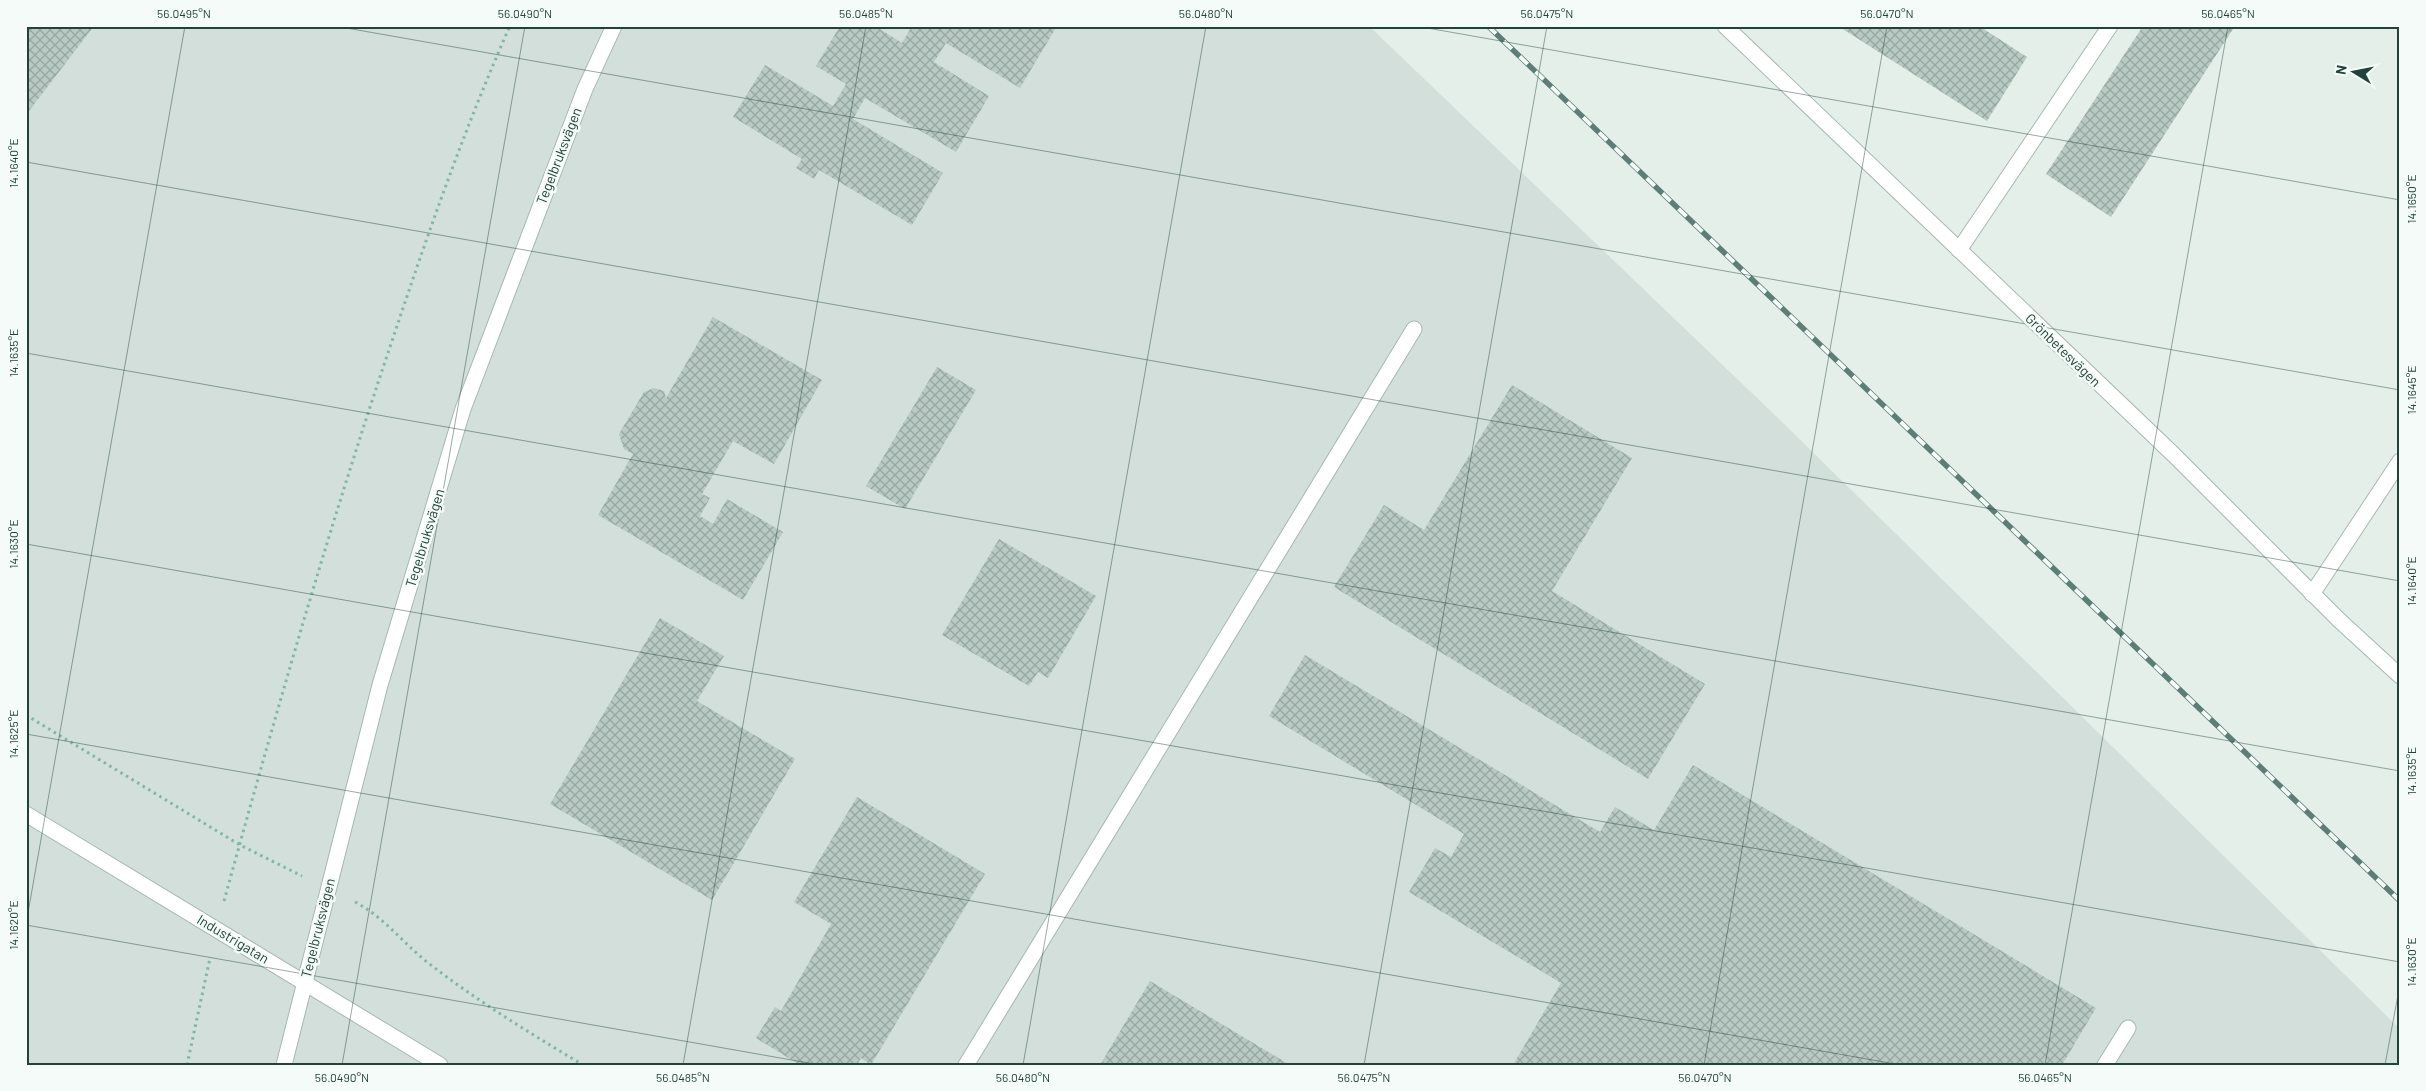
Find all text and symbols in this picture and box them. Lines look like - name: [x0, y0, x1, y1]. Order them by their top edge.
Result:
- text: 56.0495°N: [157, 6, 211, 20]
- text: 56.0490°N: [498, 6, 552, 20]
- text: 56.0485°N: [839, 6, 893, 20]
- text: 56.0480°N: [1179, 6, 1233, 20]
- text: 56.0475°N: [1521, 6, 1573, 20]
- text: 56.0470°N: [1860, 6, 1914, 20]
- text: 56.0465°N: [2201, 6, 2255, 20]
- north arrow: [2328, 48, 2378, 98]
- text: N: [2332, 64, 2350, 76]
- street label: Tegelbruksvägen: [532, 105, 585, 207]
- text: 14.1640°E: [6, 138, 20, 188]
- text: 14.1650°E: [2404, 174, 2418, 224]
- street label: Grönbetesvägen: [2022, 309, 2105, 390]
- text: 14.1635°E: [6, 329, 20, 377]
- text: 14.1645°E: [2404, 365, 2418, 415]
- street label: Tegelbruksvägen: [401, 486, 448, 589]
- text: 14.1630°E: [6, 519, 20, 569]
- text: 14.1640°E: [2404, 556, 2418, 606]
- text: 14.1625°E: [6, 710, 20, 758]
- text: 14.1635°E: [2404, 747, 2418, 795]
- street label: Tegelbruksvägen: [297, 876, 338, 980]
- text: 14.1620°E: [6, 900, 20, 950]
- street label: Industrigatan: [194, 910, 272, 967]
- text: 14.1630°E: [2404, 937, 2418, 987]
- text: 56.0490°N: [315, 1070, 369, 1084]
- text: 56.0485°N: [656, 1070, 710, 1084]
- text: 56.0480°N: [996, 1070, 1050, 1084]
- text: 56.0475°N: [1338, 1070, 1390, 1084]
- text: 56.0470°N: [1678, 1070, 1732, 1084]
- text: 56.0465°N: [2018, 1070, 2072, 1084]

